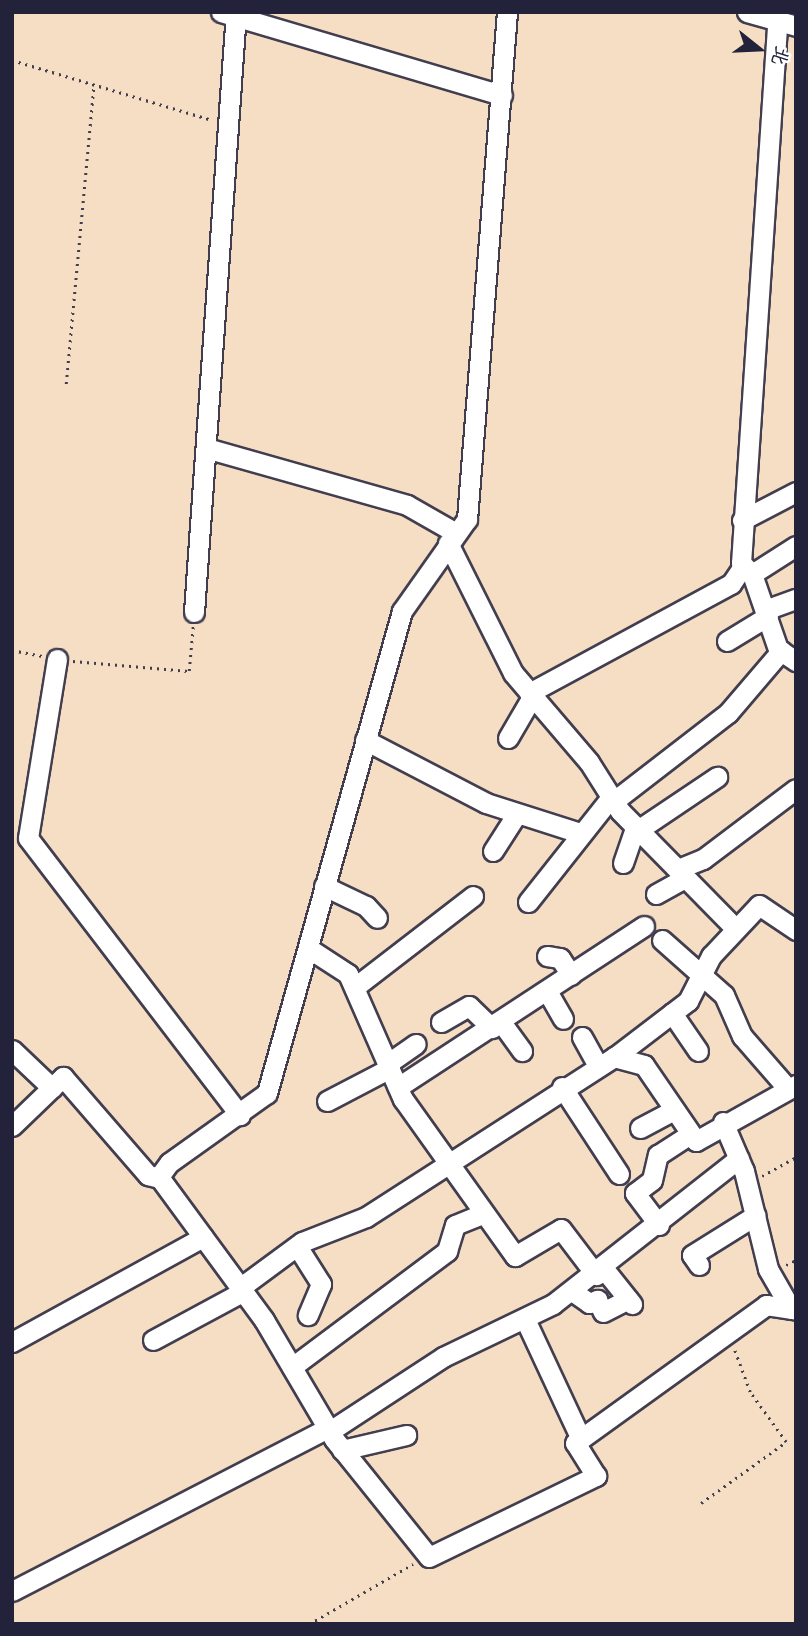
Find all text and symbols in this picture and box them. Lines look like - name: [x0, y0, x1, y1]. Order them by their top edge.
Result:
- north arrow: [724, 14, 794, 84]
- text: 北: [764, 42, 795, 69]

